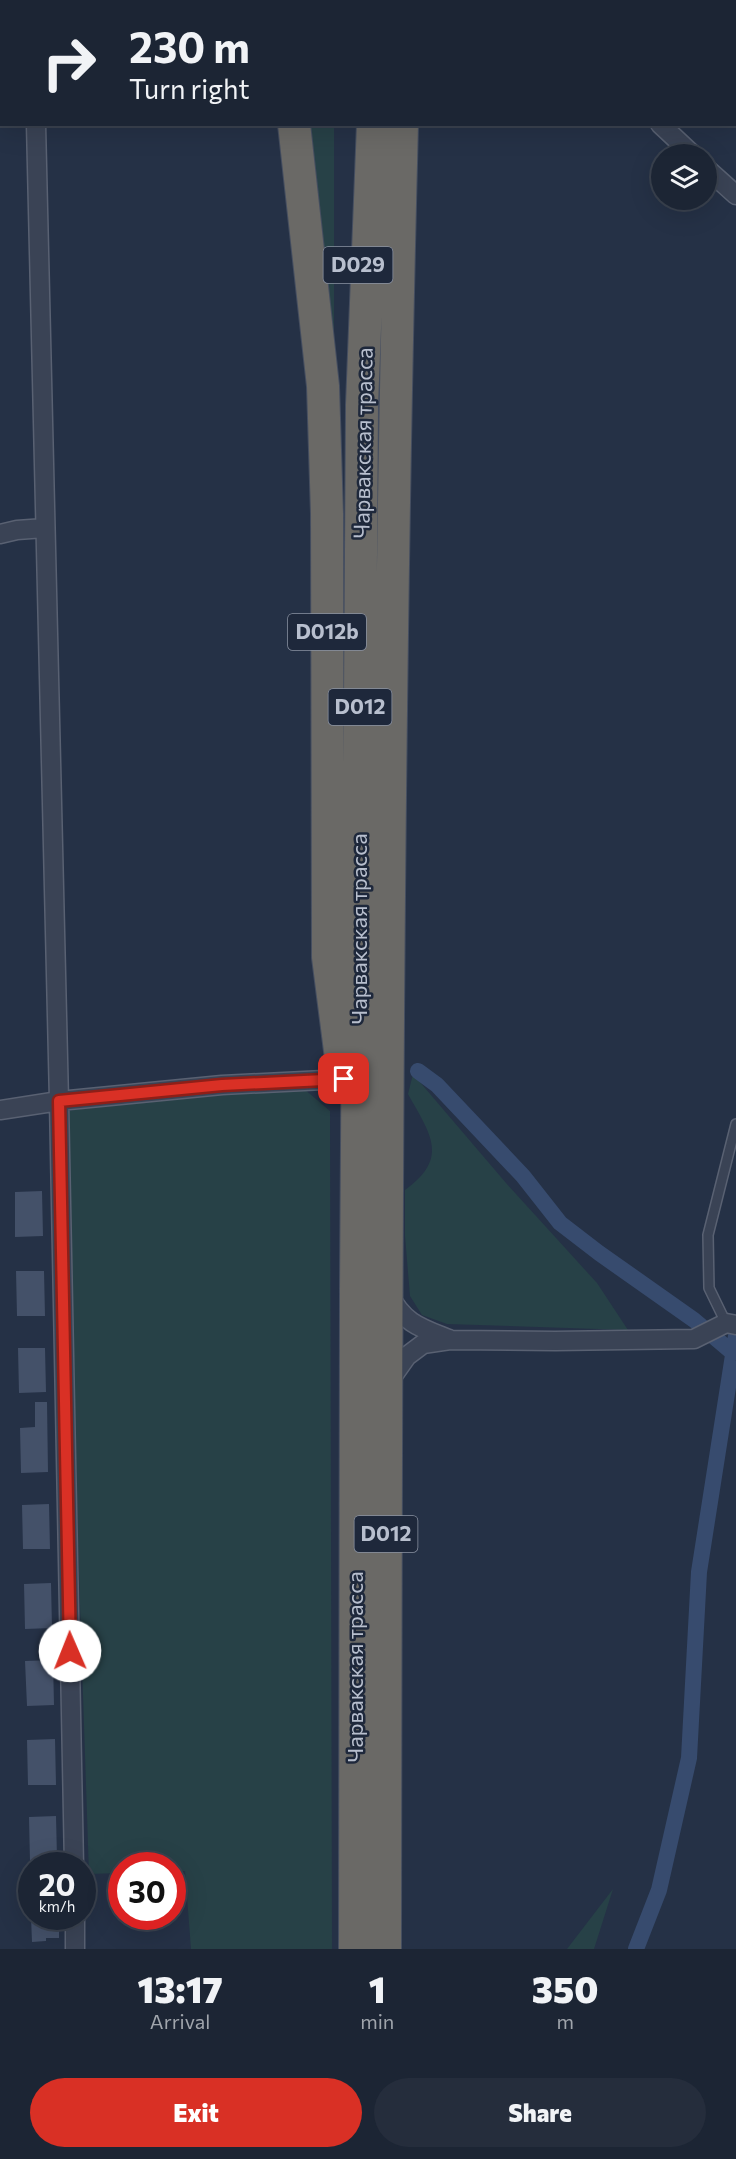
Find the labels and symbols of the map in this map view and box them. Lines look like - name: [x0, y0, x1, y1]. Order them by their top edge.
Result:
- road number: D029: [324, 247, 392, 283]
- street label: Чарвакская трасса: [347, 347, 378, 539]
- road number: D012b: [288, 614, 366, 650]
- road number: D012: [328, 689, 392, 725]
- street label: Чарвакская трасса: [345, 833, 372, 1025]
- pin: [318, 1053, 369, 1104]
- road number: D012: [354, 1516, 418, 1552]
- street label: Чарвакская трасса: [341, 1571, 368, 1763]
- position arrow: [38, 1619, 102, 1683]
- speed limit sign: 30: [108, 1852, 186, 1930]

